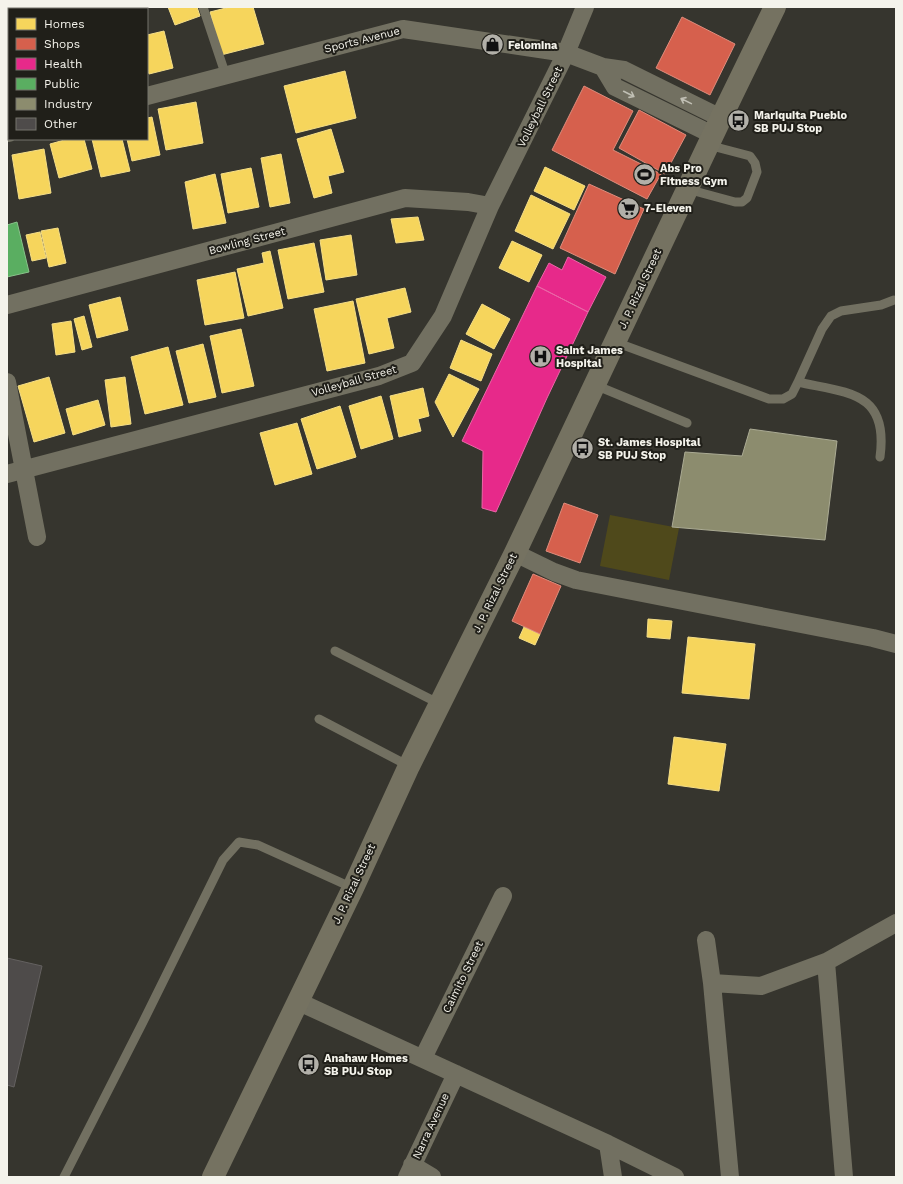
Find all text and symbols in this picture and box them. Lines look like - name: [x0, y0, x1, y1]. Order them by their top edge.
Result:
- legend: [8, 8, 148, 140]
- text: Homes: [44, 17, 85, 31]
- street label: Sports Avenue: [323, 24, 401, 56]
- shop icon: Felomina: [479, 32, 505, 58]
- text: Shops: [44, 37, 80, 51]
- place label: Felomina: [508, 39, 558, 52]
- text: Health: [44, 57, 82, 71]
- street label: Volleyball Street: [515, 64, 565, 149]
- text: Public: [44, 77, 80, 91]
- one-way arrow: [623, 91, 635, 98]
- text: Industry: [44, 97, 93, 111]
- one-way arrow: [680, 97, 692, 104]
- bus stop icon: Mariquita Pueblo SB PUJ Stop: [726, 108, 752, 134]
- place label: Mariquita Pueblo SB PUJ Stop: [754, 109, 848, 135]
- text: Other: [44, 117, 77, 131]
- sports icon: Abs Pro Fitness Gym: [632, 161, 658, 187]
- place label: Abs Pro Fitness Gym: [660, 162, 727, 188]
- supermarket icon: 7-Eleven: [616, 195, 642, 221]
- place label: 7-Eleven: [644, 202, 692, 215]
- street label: Bowling Street: [207, 224, 287, 257]
- street label: J. P. Rizal Street: [616, 247, 664, 331]
- hospital icon: Saint James Hospital: [527, 343, 553, 369]
- place label: Saint James Hospital: [556, 344, 623, 370]
- street label: Volleyball Street: [310, 363, 398, 399]
- bus stop icon: St. James Hospital SB PUJ Stop: [570, 435, 596, 461]
- place label: St. James Hospital SB PUJ Stop: [598, 436, 701, 462]
- street label: J. P. Rizal Street: [470, 551, 520, 635]
- street label: J. P. Rizal Street: [330, 842, 378, 926]
- street label: Caimito Street: [440, 939, 486, 1015]
- bus stop icon: Anahaw Homes SB PUJ Stop: [296, 1051, 322, 1077]
- place label: Anahaw Homes SB PUJ Stop: [324, 1052, 408, 1078]
- street label: Narra Avenue: [410, 1091, 452, 1161]

